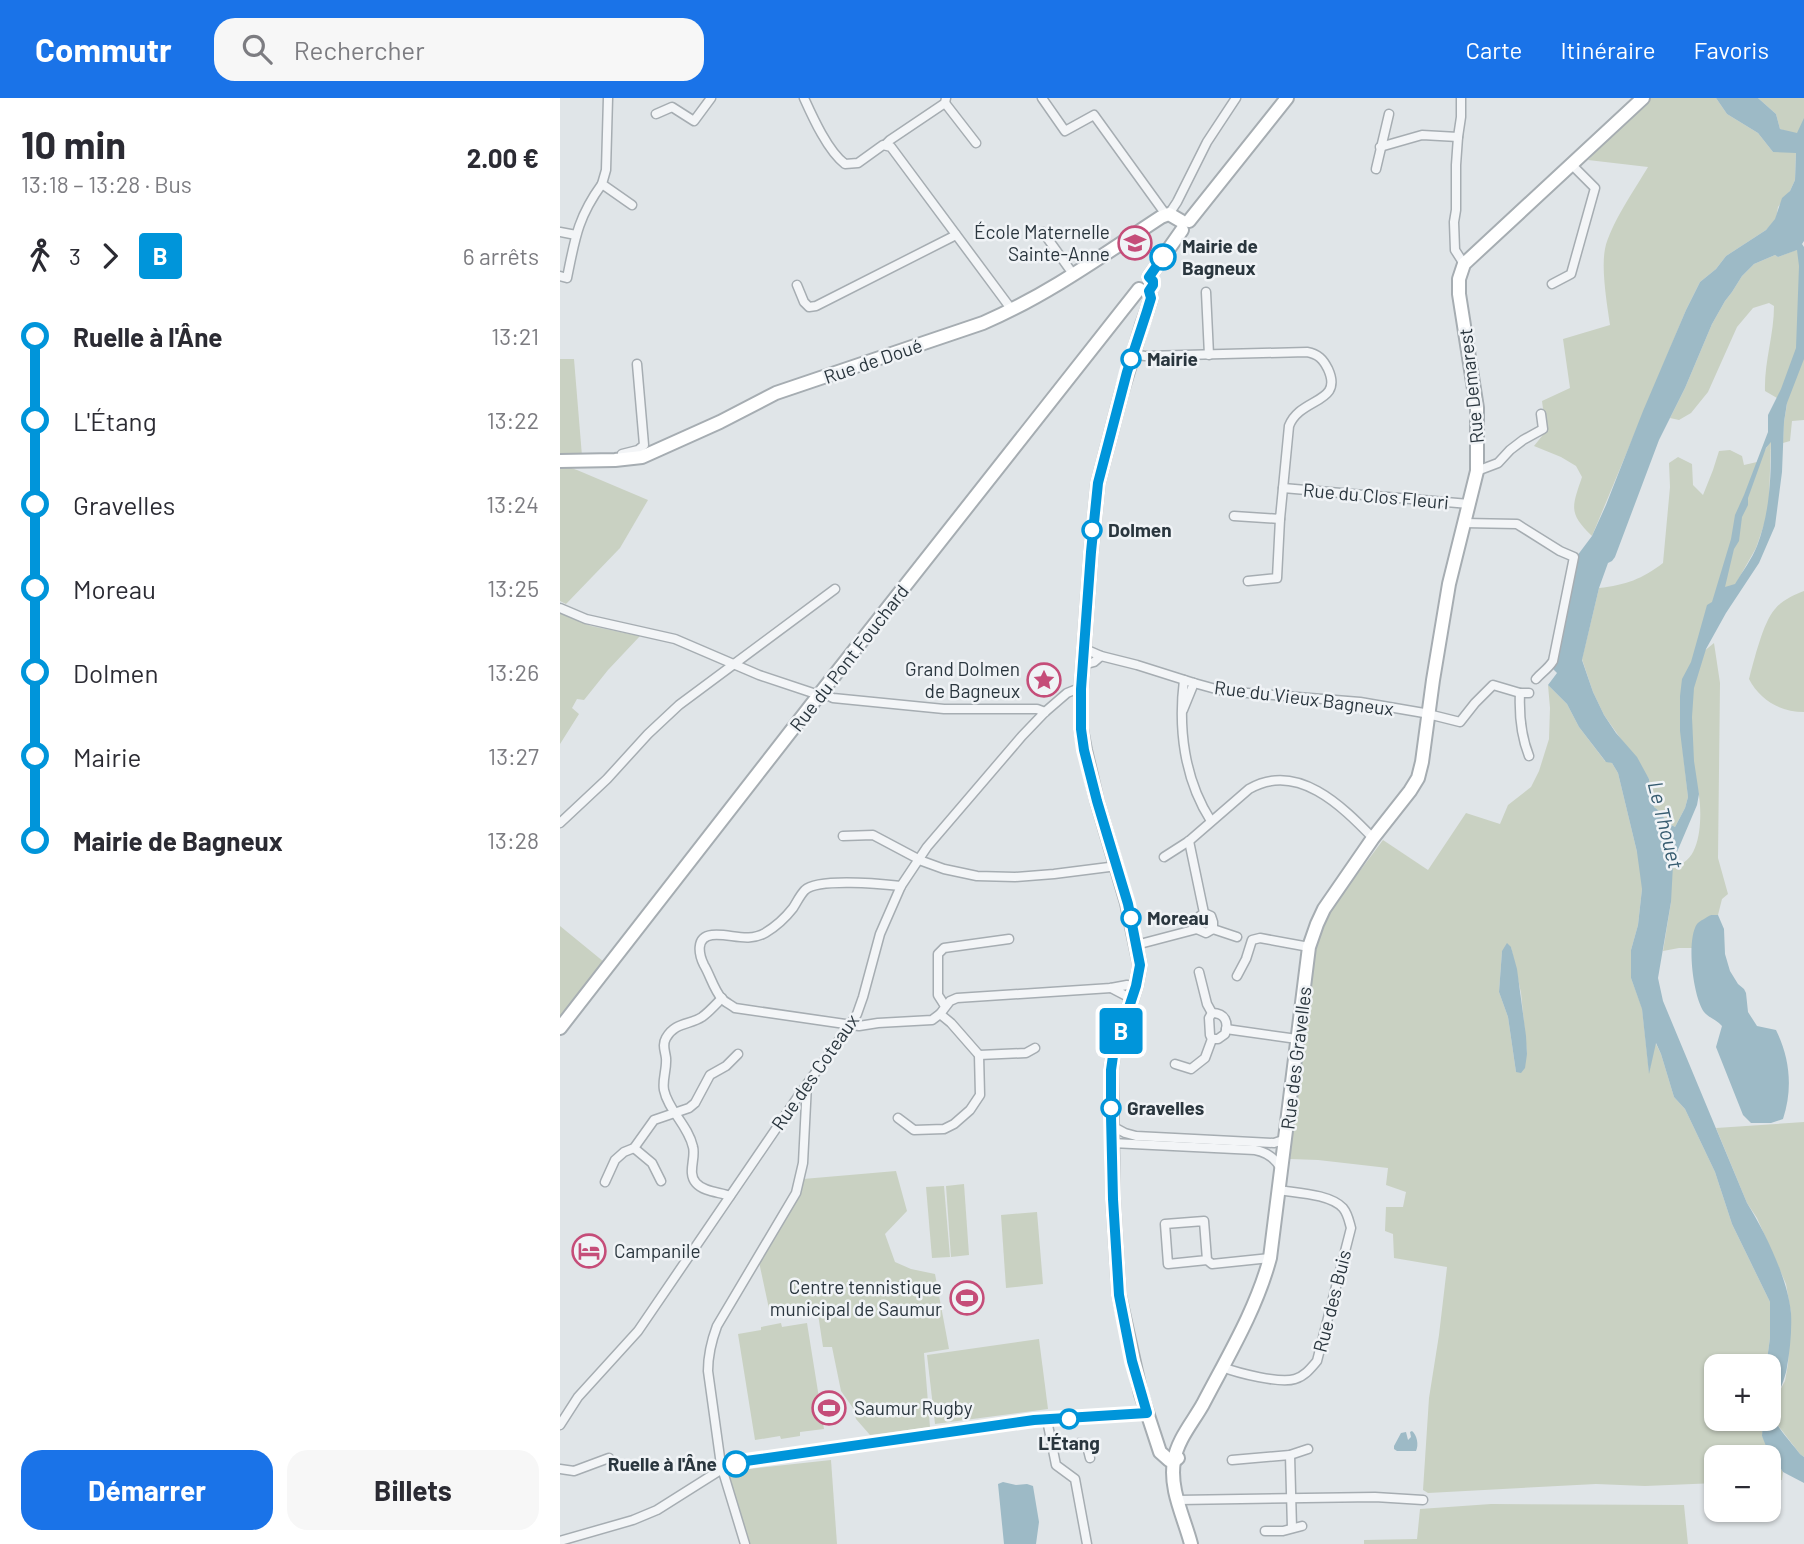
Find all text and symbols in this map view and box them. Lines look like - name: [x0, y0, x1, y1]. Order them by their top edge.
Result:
- search box: [214, 18, 704, 81]
- text: Commutr: [35, 29, 172, 69]
- icon: search: [238, 30, 276, 68]
- text: Rechercher: [294, 34, 425, 65]
- text: Carte: [1466, 35, 1522, 64]
- text: Itinéraire: [1560, 35, 1656, 64]
- text: Favoris: [1694, 35, 1769, 64]
- text: 10 min: [21, 121, 126, 167]
- text: 2.00 €: [467, 142, 539, 173]
- text: 13:18 – 13:28 · Bus: [21, 170, 192, 198]
- place label: École Maternelle Sainte-Anne: [974, 220, 1110, 265]
- school or university icon: École Maternelle Sainte-Anne: [1116, 224, 1154, 262]
- place label: Mairie de Bagneux: [1182, 234, 1258, 279]
- icon: walk: [21, 237, 59, 275]
- icon: forward: [91, 237, 129, 275]
- text: B: [153, 241, 168, 270]
- text: 3: [69, 242, 81, 270]
- text: 6 arrêts: [463, 242, 539, 270]
- marker: Mairie de Bagneux: [1150, 244, 1176, 270]
- text: Ruelle à l'Âne: [73, 321, 223, 352]
- text: 13:21: [491, 322, 539, 350]
- street label: Rue Demarest: [1453, 327, 1488, 445]
- street label: Rue de Doué: [821, 333, 925, 388]
- place label: Mairie: [1147, 347, 1198, 370]
- marker: Mairie: [1121, 349, 1141, 369]
- text: L'Étang: [73, 405, 157, 436]
- text: 13:22: [487, 406, 539, 434]
- street label: Rue du Clos Fleuri: [1302, 478, 1450, 513]
- text: Gravelles: [73, 489, 175, 520]
- text: 13:24: [486, 490, 539, 518]
- place label: Dolmen: [1108, 518, 1172, 541]
- marker: Dolmen: [1082, 520, 1102, 540]
- text: Moreau: [73, 573, 156, 604]
- text: 13:25: [487, 574, 539, 602]
- street label: Rue du Pont Fouchard: [784, 580, 913, 736]
- text: Dolmen: [73, 657, 158, 688]
- place label: Grand Dolmen de Bagneux: [905, 657, 1020, 702]
- text: 13:26: [487, 658, 539, 686]
- place icon: Grand Dolmen de Bagneux: [1025, 661, 1063, 699]
- street label: Rue du Vieux Bagneux: [1213, 675, 1395, 720]
- text: Mairie: [73, 741, 141, 772]
- text: 13:27: [488, 742, 539, 770]
- water label: Le Thouet: [1644, 778, 1690, 871]
- text: Mairie de Bagneux: [73, 825, 283, 856]
- text: 13:28: [487, 826, 539, 854]
- place label: Moreau: [1147, 906, 1209, 929]
- marker: Moreau: [1121, 908, 1141, 928]
- street label: Rue des Gravelles: [1275, 985, 1316, 1131]
- line badge: B: [1098, 1008, 1144, 1054]
- street label: Rue des Coteaux: [766, 1009, 863, 1134]
- text: B: [1114, 1016, 1128, 1045]
- place label: Gravelles: [1127, 1096, 1204, 1119]
- marker: Gravelles: [1101, 1098, 1121, 1118]
- hotel icon: Campanile: [570, 1232, 608, 1270]
- place label: Campanile: [614, 1239, 701, 1262]
- street label: Rue des Buis: [1308, 1247, 1355, 1355]
- place label: Centre tennistique municipal de Saumur: [770, 1275, 942, 1320]
- sports icon: Centre tennistique municipal de Saumur: [948, 1279, 986, 1317]
- map controls: [1704, 1354, 1781, 1522]
- button: +: [1704, 1354, 1781, 1431]
- sports icon: Saumur Rugby: [810, 1389, 848, 1427]
- place label: Saumur Rugby: [854, 1396, 973, 1419]
- marker: L'Étang: [1059, 1409, 1079, 1429]
- place label: L'Étang: [1038, 1431, 1100, 1454]
- button: −: [1704, 1445, 1781, 1522]
- button: Démarrer: [21, 1450, 273, 1530]
- button: Billets: [287, 1450, 539, 1530]
- marker: Ruelle à l'Âne: [723, 1451, 749, 1477]
- place label: Ruelle à l'Âne: [608, 1452, 717, 1475]

